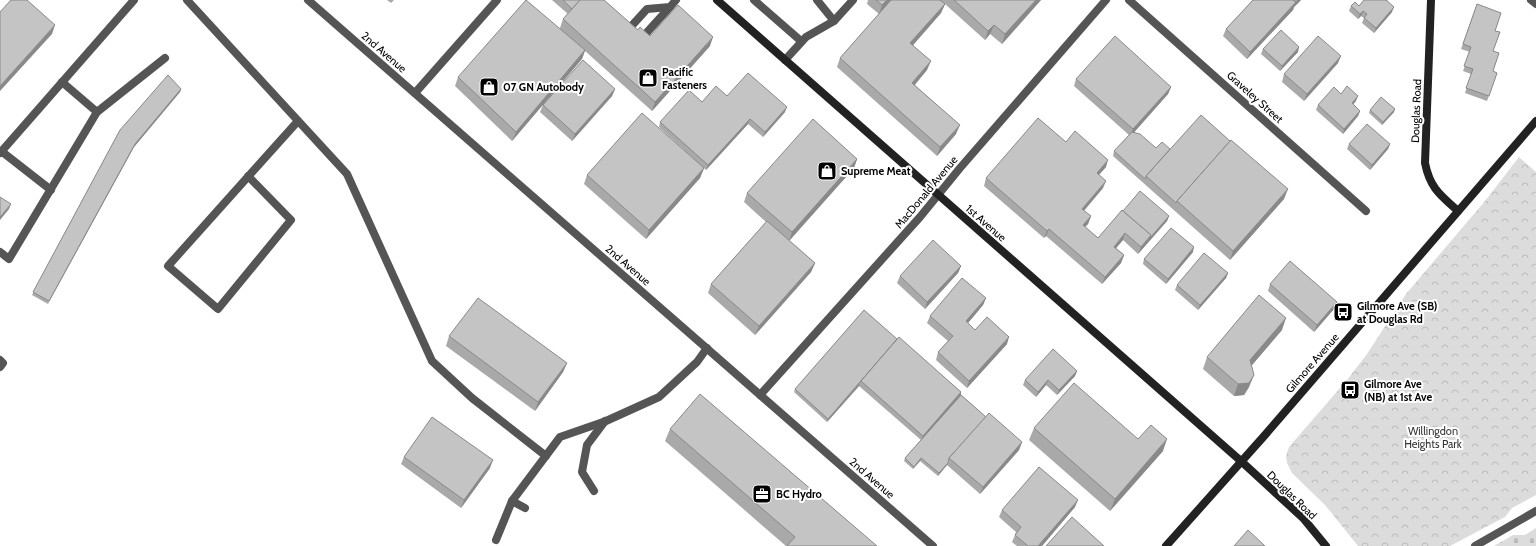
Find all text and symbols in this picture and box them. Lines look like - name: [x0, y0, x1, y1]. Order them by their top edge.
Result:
- street label: 2nd Avenue: [359, 29, 410, 76]
- place label: Pacific Fasteners: [662, 65, 707, 92]
- shop icon: Pacific Fasteners: [637, 67, 659, 89]
- street label: Graveley Street: [1224, 68, 1286, 126]
- shop icon: 07 GN Autobody: [478, 76, 500, 98]
- street label: Douglas Road: [1408, 79, 1424, 143]
- place label: 07 GN Autobody: [503, 80, 584, 94]
- street label: MacDonald Avenue: [892, 153, 961, 231]
- shop icon: Supreme Meat: [816, 160, 838, 182]
- place label: Supreme Meat: [841, 164, 911, 178]
- street label: 1st Avenue: [963, 202, 1009, 245]
- street label: 2nd Avenue: [603, 242, 654, 289]
- place label: Gilmore Ave (SB) at Douglas Rd: [1357, 299, 1437, 326]
- bus stop icon: Gilmore Ave (SB) at Douglas Rd: [1332, 301, 1354, 323]
- street label: Gilmore Avenue: [1282, 330, 1342, 396]
- place label: Gilmore Ave (NB) at 1st Ave: [1364, 377, 1432, 404]
- bus stop icon: Gilmore Ave (NB) at 1st Ave: [1339, 379, 1361, 401]
- park label: Willingdon Heights Park: [1404, 424, 1462, 451]
- street label: 2nd Avenue: [847, 455, 898, 502]
- street label: Douglas Road: [1264, 468, 1320, 522]
- office icon: BC Hydro: [751, 483, 773, 505]
- place label: BC Hydro: [776, 487, 822, 501]

